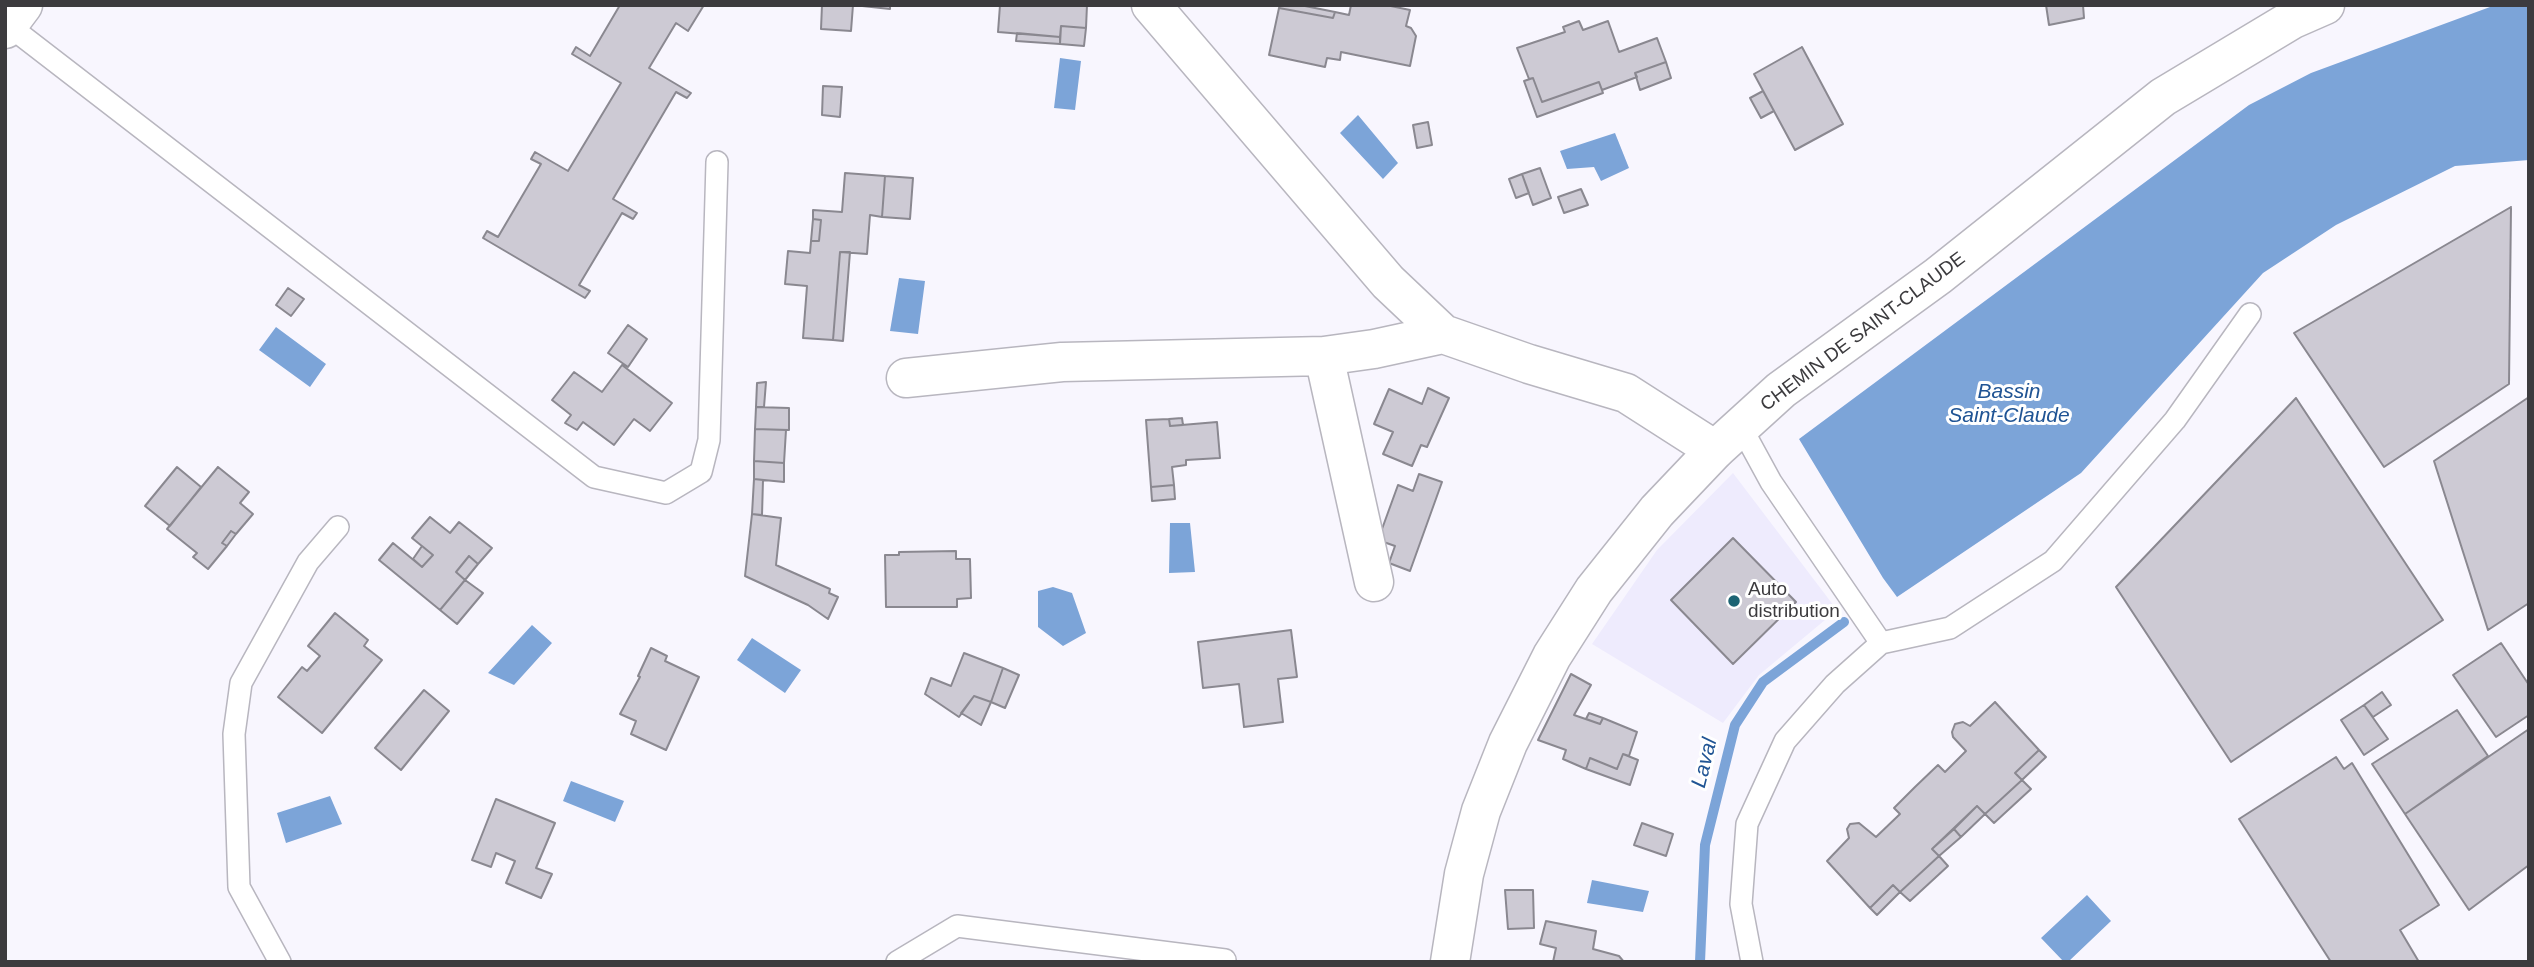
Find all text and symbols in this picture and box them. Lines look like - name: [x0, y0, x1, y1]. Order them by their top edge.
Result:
- street label: CHEMIN DE SAINT-CLAUDE: [1756, 248, 1970, 416]
- water label: Bassin Saint-Claude: [1948, 379, 2070, 429]
- place label: Auto distribution: [1748, 579, 1840, 623]
- marker: Auto distribution: [1726, 593, 1742, 609]
- water label: Laval: [1687, 736, 1723, 790]

